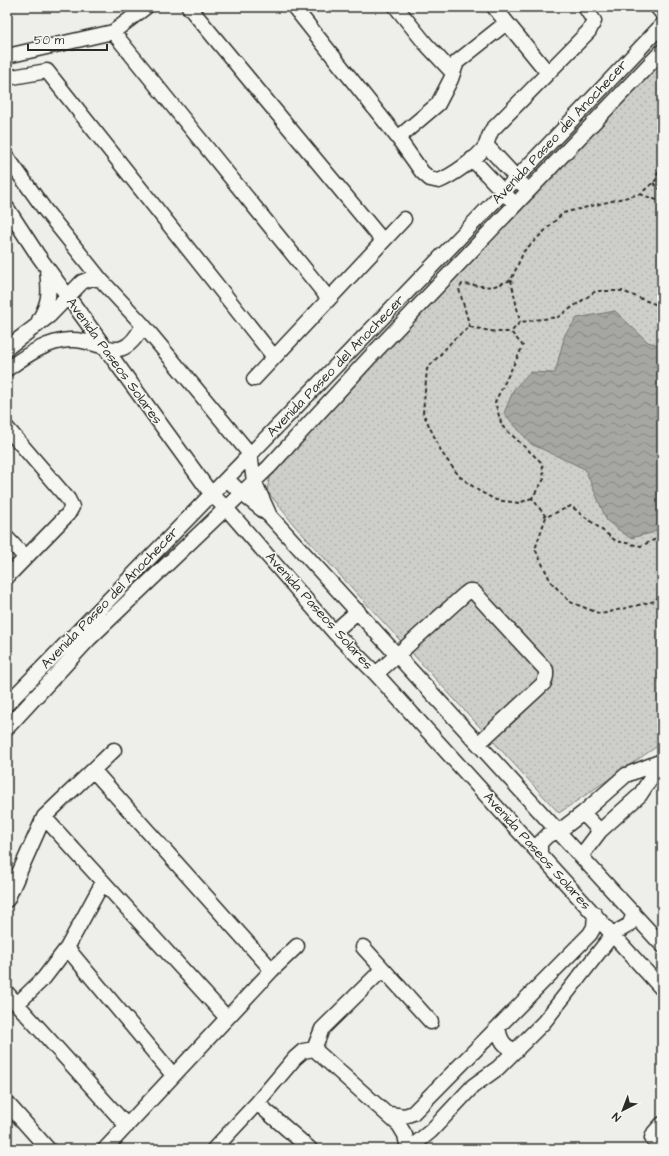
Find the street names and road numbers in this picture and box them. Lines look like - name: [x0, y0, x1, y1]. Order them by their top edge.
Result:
- street label: Avenida Paseo del Anochecer: [488, 55, 633, 209]
- street label: Avenida Paseo del Anochecer: [263, 290, 410, 442]
- street label: Avenida Paseos Solares: [61, 293, 167, 429]
- street label: Avenida Paseo del Anochecer: [37, 522, 184, 674]
- street label: Avenida Paseos Solares: [261, 548, 377, 674]
- street label: Avenida Paseos Solares: [479, 788, 595, 914]

